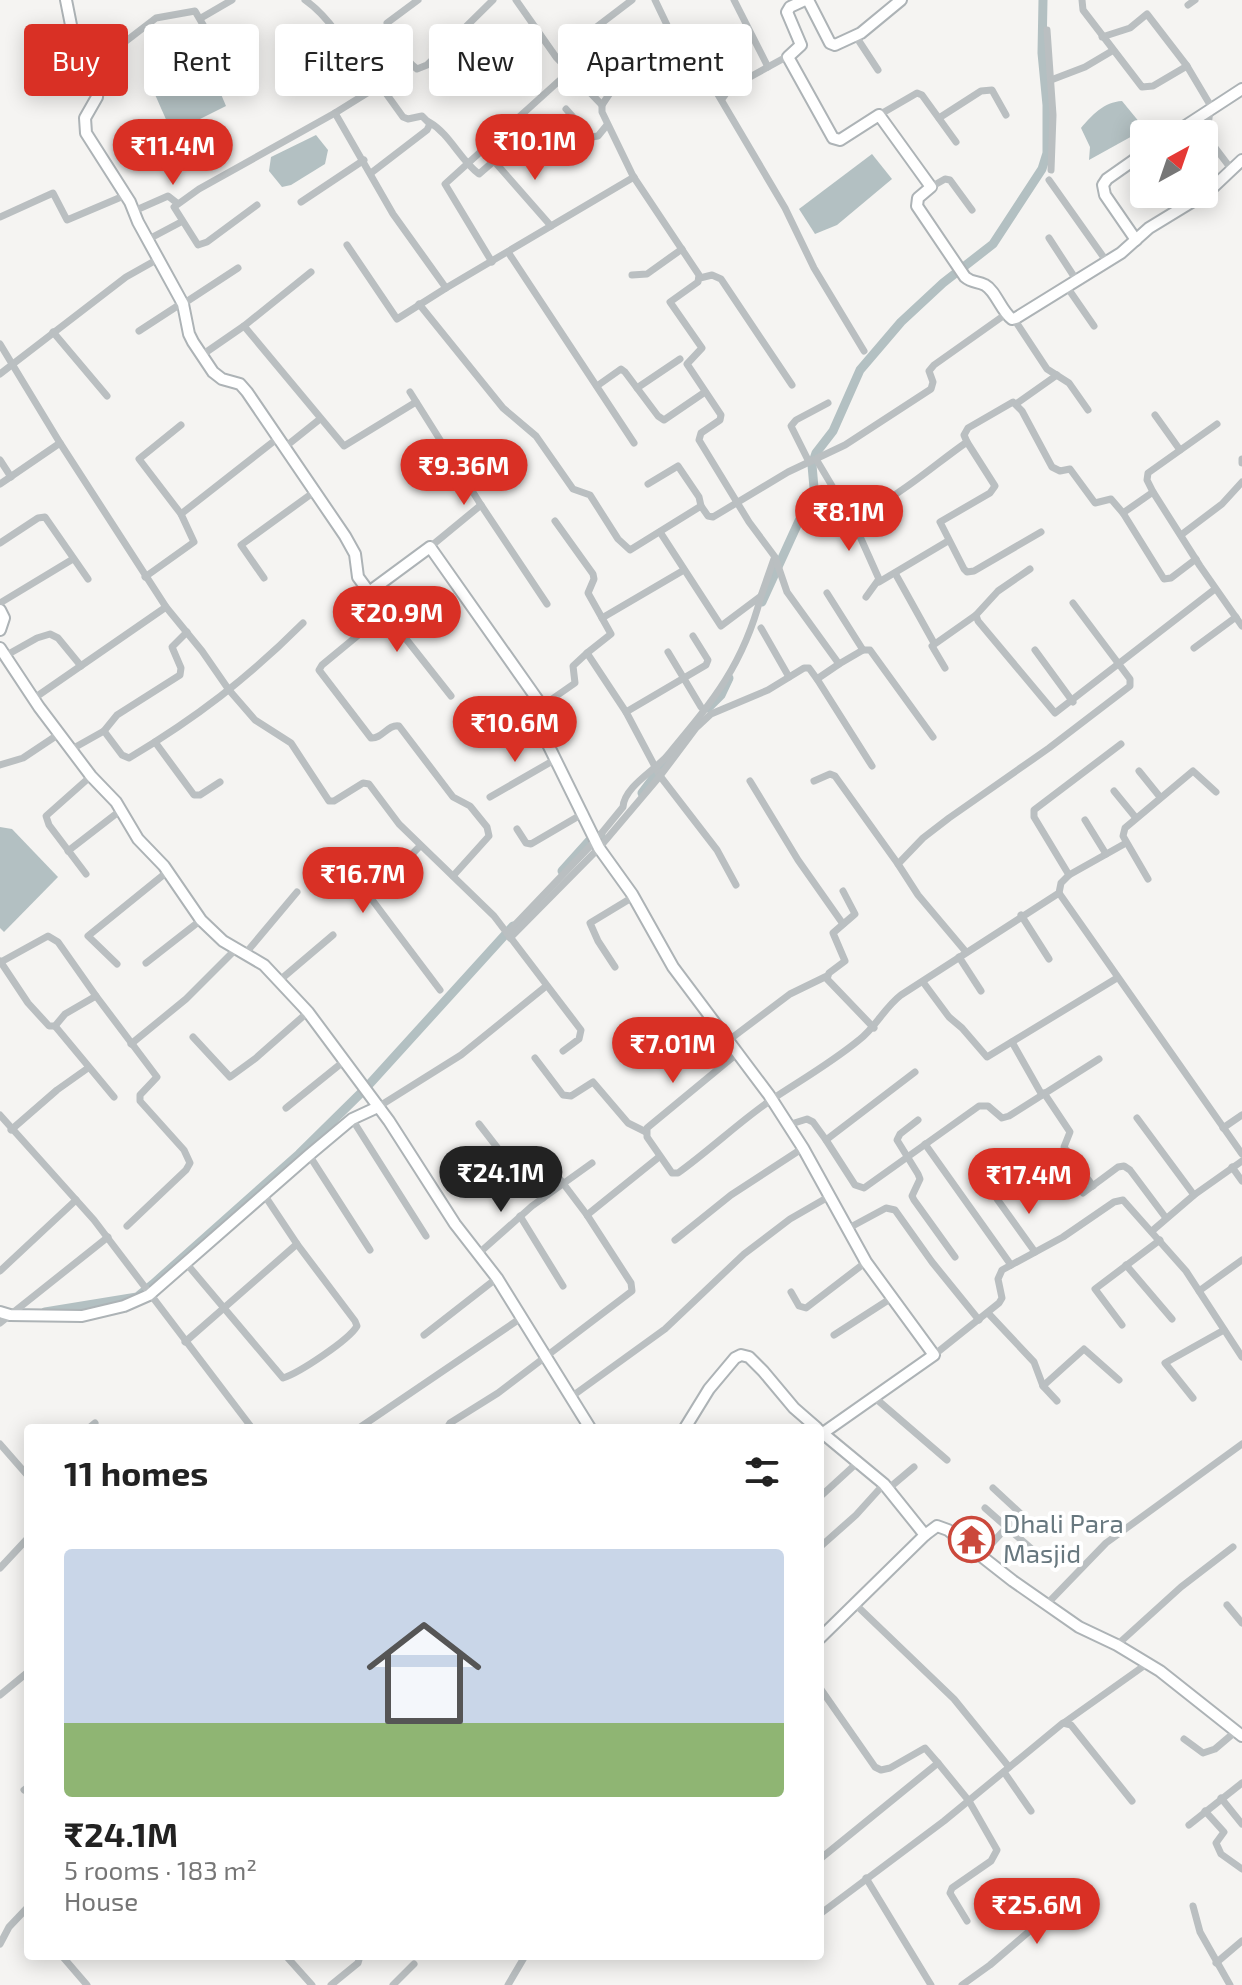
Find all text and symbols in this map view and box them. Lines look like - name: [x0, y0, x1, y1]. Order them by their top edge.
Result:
- chip: Buy: [24, 24, 128, 96]
- chip: Rent: [144, 24, 259, 96]
- chip: Filters: [275, 24, 413, 96]
- chip: New: [429, 24, 542, 96]
- chip: Apartment: [558, 24, 752, 96]
- pin: ₹10.1M: [470, 114, 600, 182]
- pin: ₹11.4M: [108, 119, 238, 187]
- north arrow: [1130, 120, 1218, 208]
- map controls: [1130, 120, 1218, 208]
- text: ₹10.1M: [493, 124, 577, 155]
- text: ₹11.4M: [131, 129, 215, 160]
- pin: ₹9.36M: [399, 439, 529, 507]
- text: ₹9.36M: [419, 449, 509, 480]
- pin: ₹8.1M: [793, 485, 905, 553]
- text: ₹8.1M: [813, 495, 885, 526]
- pin: ₹20.9M: [332, 586, 462, 654]
- text: ₹20.9M: [351, 596, 443, 627]
- pin: ₹10.6M: [450, 696, 580, 764]
- text: ₹10.6M: [471, 706, 559, 737]
- pin: ₹16.7M: [298, 847, 428, 915]
- text: ₹16.7M: [321, 857, 405, 888]
- pin: ₹7.01M: [608, 1017, 738, 1085]
- text: ₹7.01M: [630, 1027, 716, 1058]
- pin: ₹24.1M: [436, 1146, 566, 1214]
- pin: ₹17.4M: [964, 1148, 1094, 1216]
- text: ₹24.1M: [457, 1156, 545, 1187]
- text: ₹17.4M: [986, 1158, 1072, 1189]
- icon: filters: [740, 1450, 784, 1494]
- text: 11 homes: [64, 1452, 208, 1493]
- place label: Dhali Para Masjid: [1003, 1507, 1124, 1568]
- temple icon: Dhali Para Masjid: [948, 1515, 996, 1563]
- icon: home: [352, 1601, 496, 1745]
- text: ₹24.1M: [64, 1813, 178, 1854]
- text: 5 rooms · 183 m²: [64, 1854, 257, 1885]
- pin: ₹25.6M: [972, 1878, 1102, 1946]
- text: House: [64, 1885, 138, 1916]
- text: ₹25.6M: [992, 1888, 1082, 1919]

